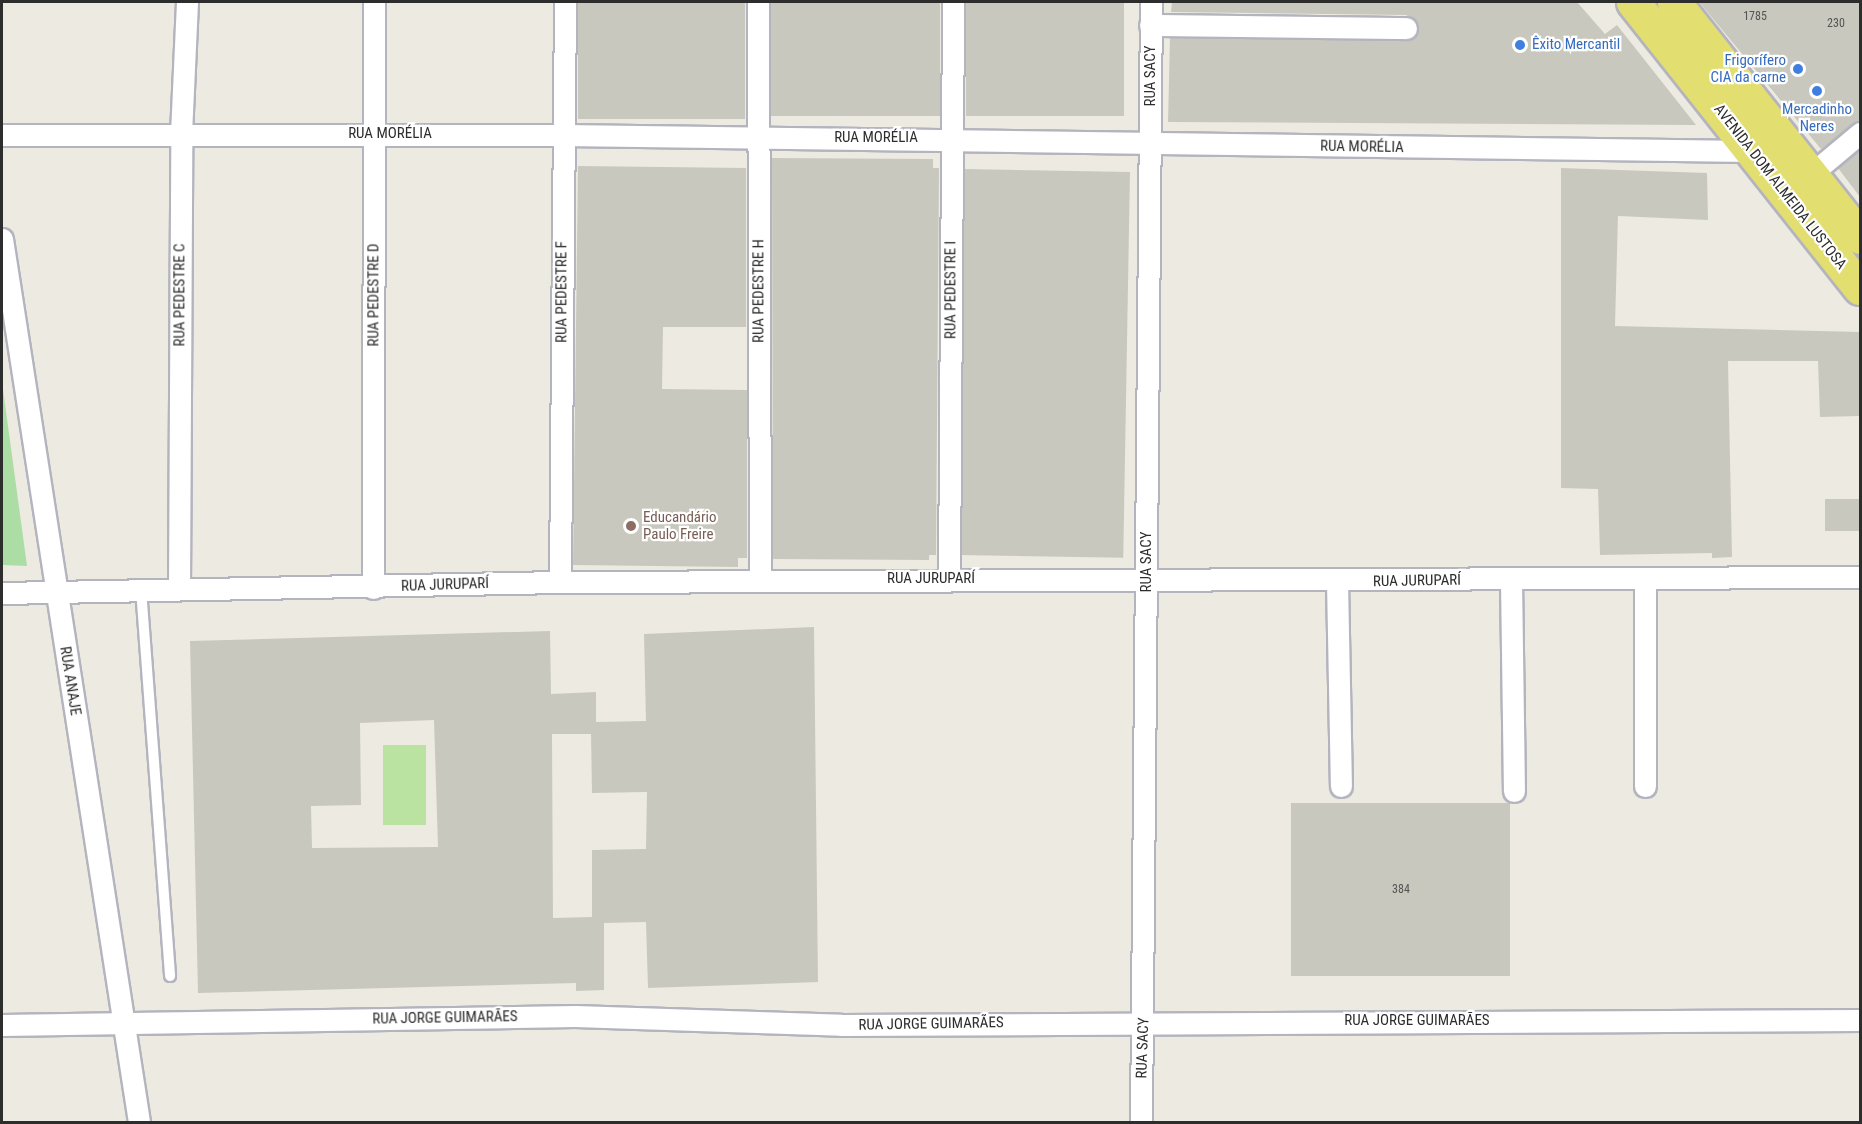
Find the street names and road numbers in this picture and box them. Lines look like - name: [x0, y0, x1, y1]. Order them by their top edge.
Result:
- street label: RUA SACY: [1142, 45, 1160, 107]
- street label: AVENIDA DOM ALMEIDA LUSTOSA: [1710, 101, 1850, 273]
- street label: RUA MORÉLIA: [348, 125, 432, 143]
- street label: RUA MORÉLIA: [834, 129, 918, 147]
- street label: RUA MORÉLIA: [1320, 137, 1404, 157]
- street label: RUA PEDESTRE H: [750, 239, 768, 343]
- street label: RUA PEDESTRE F: [553, 241, 571, 343]
- street label: RUA PEDESTRE I: [942, 241, 960, 339]
- street label: RUA PEDESTRE C: [171, 243, 189, 347]
- street label: RUA PEDESTRE D: [365, 243, 383, 347]
- street label: RUA SACY: [1138, 531, 1156, 593]
- street label: RUA JURUPARÍ: [887, 570, 975, 588]
- street label: RUA JURUPARÍ: [1373, 571, 1461, 591]
- street label: RUA JURUPARÍ: [401, 574, 489, 596]
- street label: RUA ANAJE: [56, 645, 84, 717]
- street label: RUA JORGE GUIMARÃES: [372, 1008, 518, 1028]
- street label: RUA JORGE GUIMARÃES: [1344, 1012, 1490, 1030]
- street label: RUA JORGE GUIMARÃES: [858, 1014, 1004, 1034]
- street label: RUA SACY: [1133, 1017, 1153, 1079]

